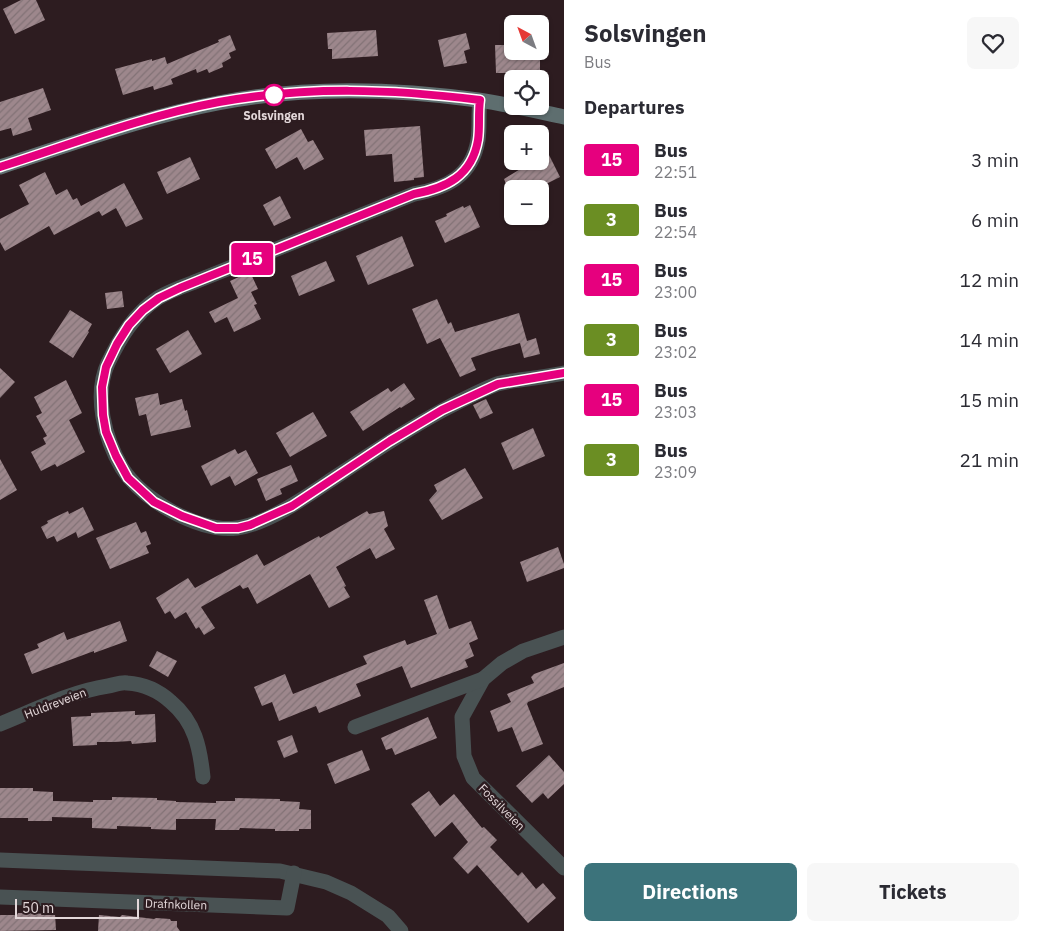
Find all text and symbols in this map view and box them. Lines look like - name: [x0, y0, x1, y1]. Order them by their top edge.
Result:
- north arrow: [504, 15, 549, 60]
- map controls: [504, 15, 549, 225]
- text: Solsvingen: [584, 17, 707, 49]
- button: heart: [967, 17, 1019, 69]
- text: Bus: [584, 52, 611, 72]
- button: locate: [504, 70, 549, 115]
- marker: Solsvingen: [263, 84, 285, 106]
- text: Departures: [584, 95, 684, 119]
- place label: Solsvingen: [243, 108, 305, 123]
- button: +: [504, 125, 549, 170]
- text: Bus: [654, 138, 688, 162]
- text: 15: [601, 148, 622, 171]
- text: 3 min: [971, 148, 1019, 172]
- text: 22:51: [654, 162, 697, 182]
- button: −: [504, 180, 549, 225]
- text: Bus: [654, 198, 688, 222]
- text: 3: [606, 208, 617, 231]
- text: 6 min: [971, 208, 1019, 232]
- text: 22:54: [654, 222, 697, 242]
- line badge: 15: [230, 243, 274, 275]
- text: 15: [241, 247, 263, 270]
- text: Bus: [654, 258, 688, 282]
- text: 15: [601, 268, 622, 291]
- text: 12 min: [960, 268, 1019, 292]
- text: 23:00: [654, 282, 697, 302]
- text: Bus: [654, 318, 688, 342]
- text: 3: [606, 328, 617, 351]
- text: 14 min: [960, 328, 1019, 352]
- text: 23:02: [654, 342, 697, 362]
- text: Bus: [654, 378, 688, 402]
- text: 15: [601, 388, 622, 411]
- text: 15 min: [960, 388, 1019, 412]
- text: 23:03: [654, 402, 697, 422]
- text: Bus: [654, 438, 688, 462]
- text: 3: [606, 448, 617, 471]
- text: 21 min: [960, 448, 1019, 472]
- text: 23:09: [654, 462, 697, 482]
- street label: Huldreveien: [22, 684, 88, 722]
- street label: Fossilveien: [476, 781, 528, 833]
- button: Directions: [584, 863, 797, 921]
- button: Tickets: [807, 863, 1019, 921]
- street label: Drafnkollen: [145, 895, 207, 913]
- scale bar: [15, 896, 139, 919]
- text: 50 m: [22, 899, 54, 917]

